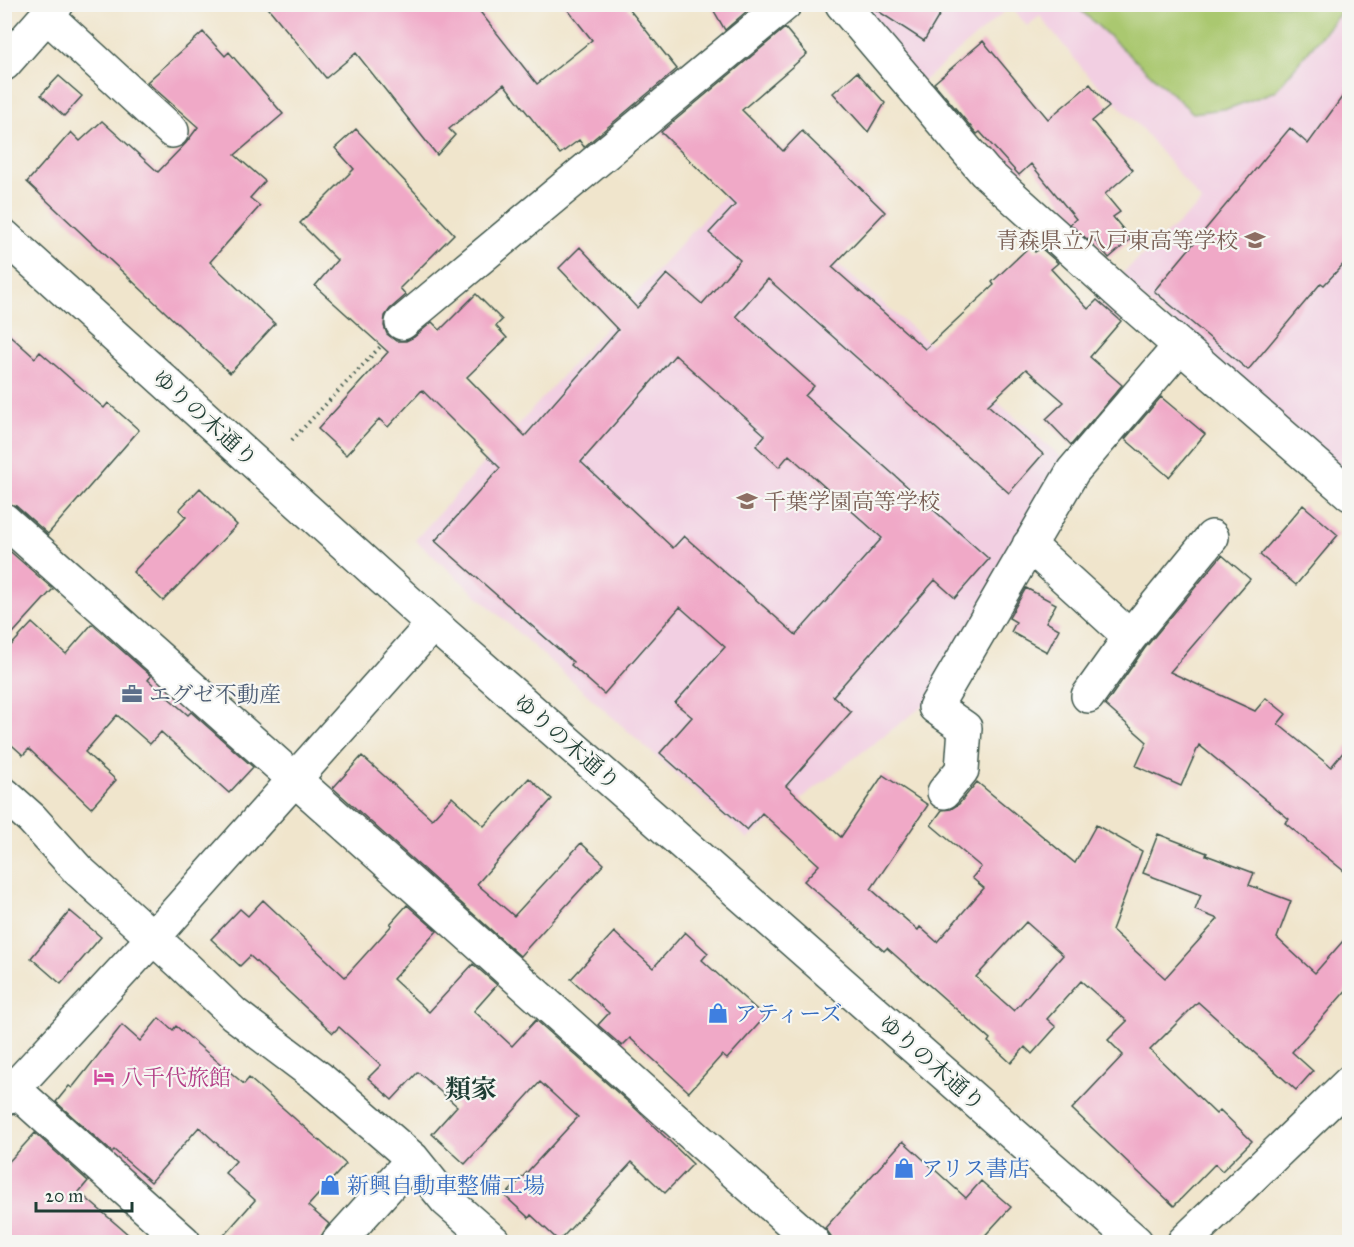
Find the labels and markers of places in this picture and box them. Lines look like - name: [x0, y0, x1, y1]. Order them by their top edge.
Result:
- place label: 青森県立八戸東高等学校: [996, 227, 1238, 254]
- school or university icon: 青森県立八戸東高等学校: [1243, 228, 1267, 252]
- place label: 千葉学園高等学校: [764, 488, 940, 515]
- school or university icon: 千葉学園高等学校: [735, 489, 759, 513]
- place label: エグゼ不動産: [149, 681, 281, 708]
- office icon: エグゼ不動産: [120, 682, 144, 706]
- place label: アティーズ: [735, 1000, 842, 1027]
- shop icon: アティーズ: [706, 1001, 730, 1025]
- place label: 八千代旅館: [121, 1064, 231, 1091]
- hotel icon: 八千代旅館: [92, 1065, 116, 1089]
- place label: アリス書店: [921, 1155, 1030, 1182]
- shop icon: アリス書店: [892, 1156, 916, 1180]
- place label: 新興自動車整備工場: [347, 1172, 545, 1199]
- shop icon: 新興自動車整備工場: [318, 1173, 342, 1197]

